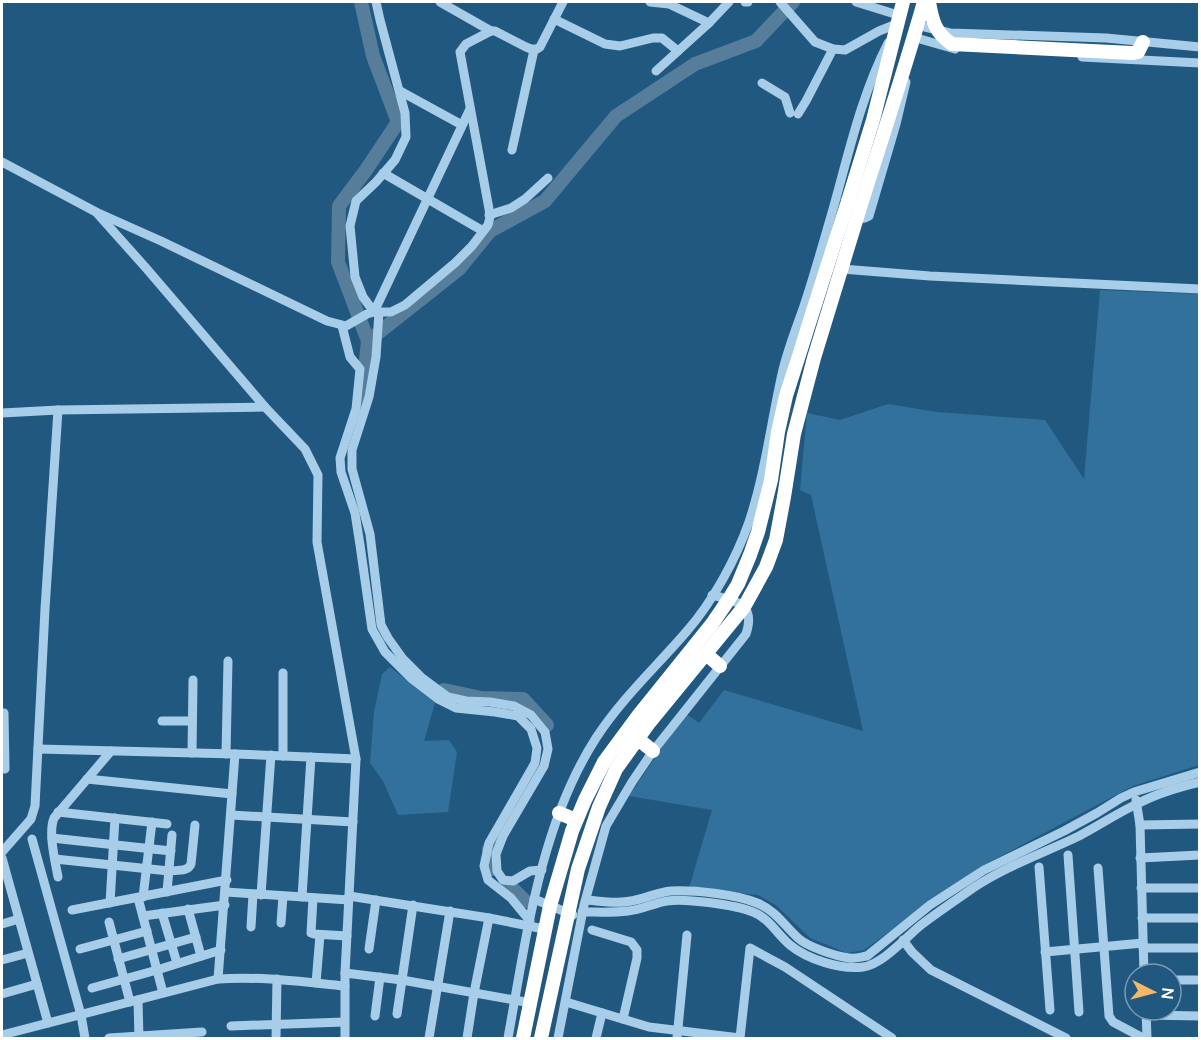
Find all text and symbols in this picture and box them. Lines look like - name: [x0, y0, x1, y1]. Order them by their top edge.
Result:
- north arrow: [1123, 962, 1183, 1022]
- text: N: [1156, 987, 1179, 1000]

